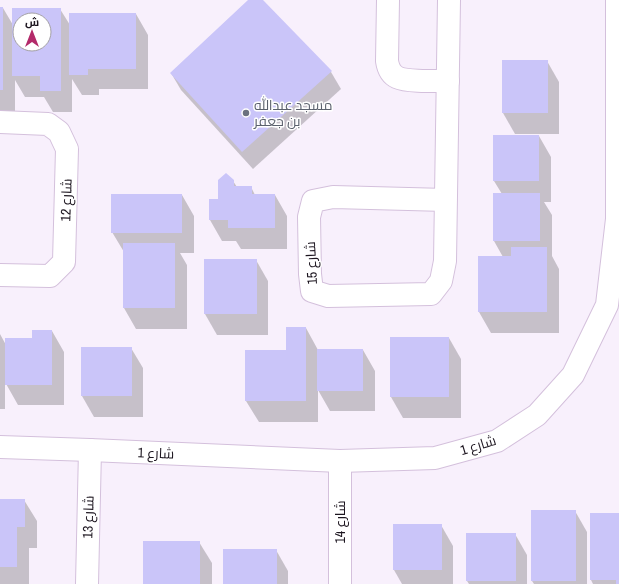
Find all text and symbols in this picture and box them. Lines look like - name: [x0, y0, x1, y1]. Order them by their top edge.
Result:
- north arrow: [12, 12, 52, 52]
- text: ش: [25, 15, 39, 29]
- place label: مسجد عبدالله بن جعفر: [253, 96, 333, 130]
- marker: مسجد عبدالله بن جعفر: [241, 108, 251, 118]
- street label: شارع 12: [56, 178, 76, 222]
- street label: شارع 15: [301, 241, 321, 285]
- street label: شارع 1: [458, 431, 498, 459]
- street label: شارع 1: [137, 443, 175, 463]
- street label: شارع 13: [78, 495, 98, 539]
- street label: شارع 14: [331, 500, 349, 544]

